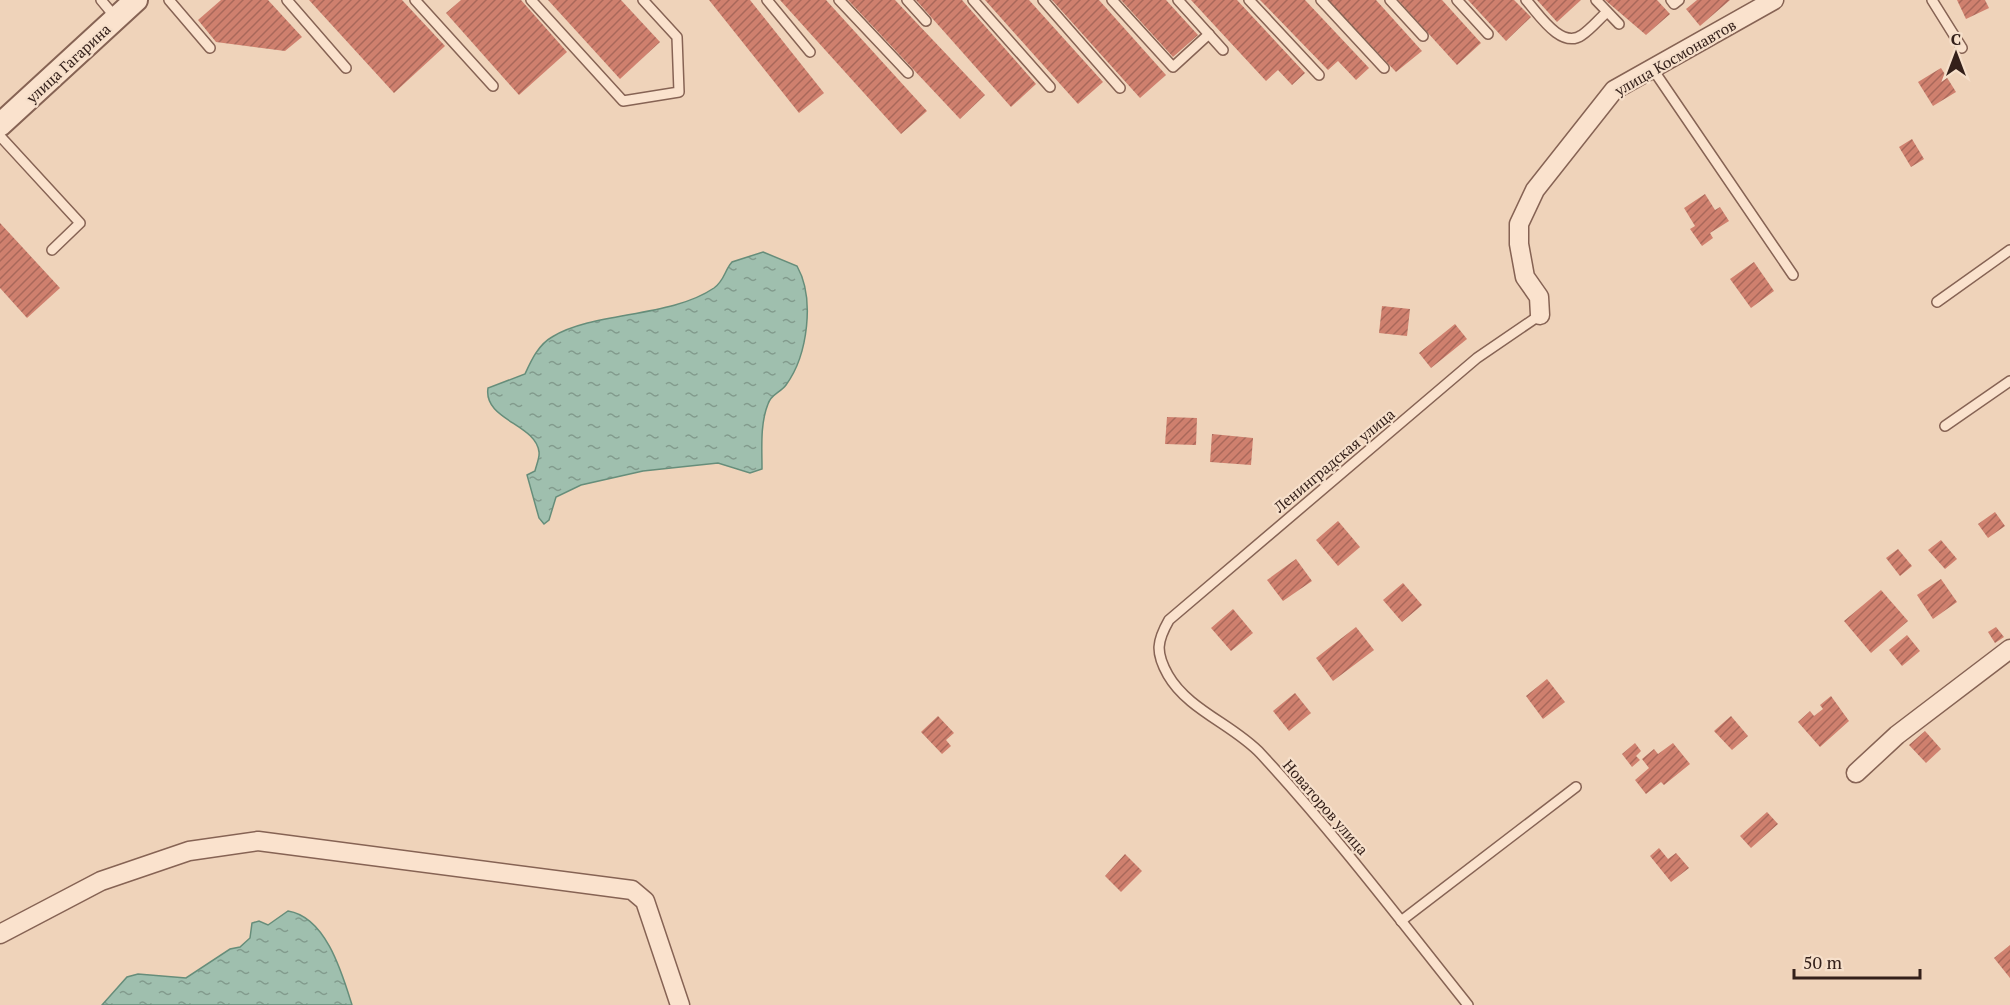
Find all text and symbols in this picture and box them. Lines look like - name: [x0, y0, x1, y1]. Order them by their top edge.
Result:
- street label: улица Космонавтов: [1610, 14, 1739, 100]
- street label: улица Гагарина: [21, 18, 115, 108]
- north arrow: [1926, 24, 1986, 84]
- text: С: [1951, 28, 1961, 50]
- street label: Ленинградская улица: [1269, 403, 1399, 517]
- street label: Новаторов улица: [1279, 755, 1373, 859]
- scale bar: [1794, 942, 1920, 980]
- text: 50 m: [1803, 950, 1843, 974]

